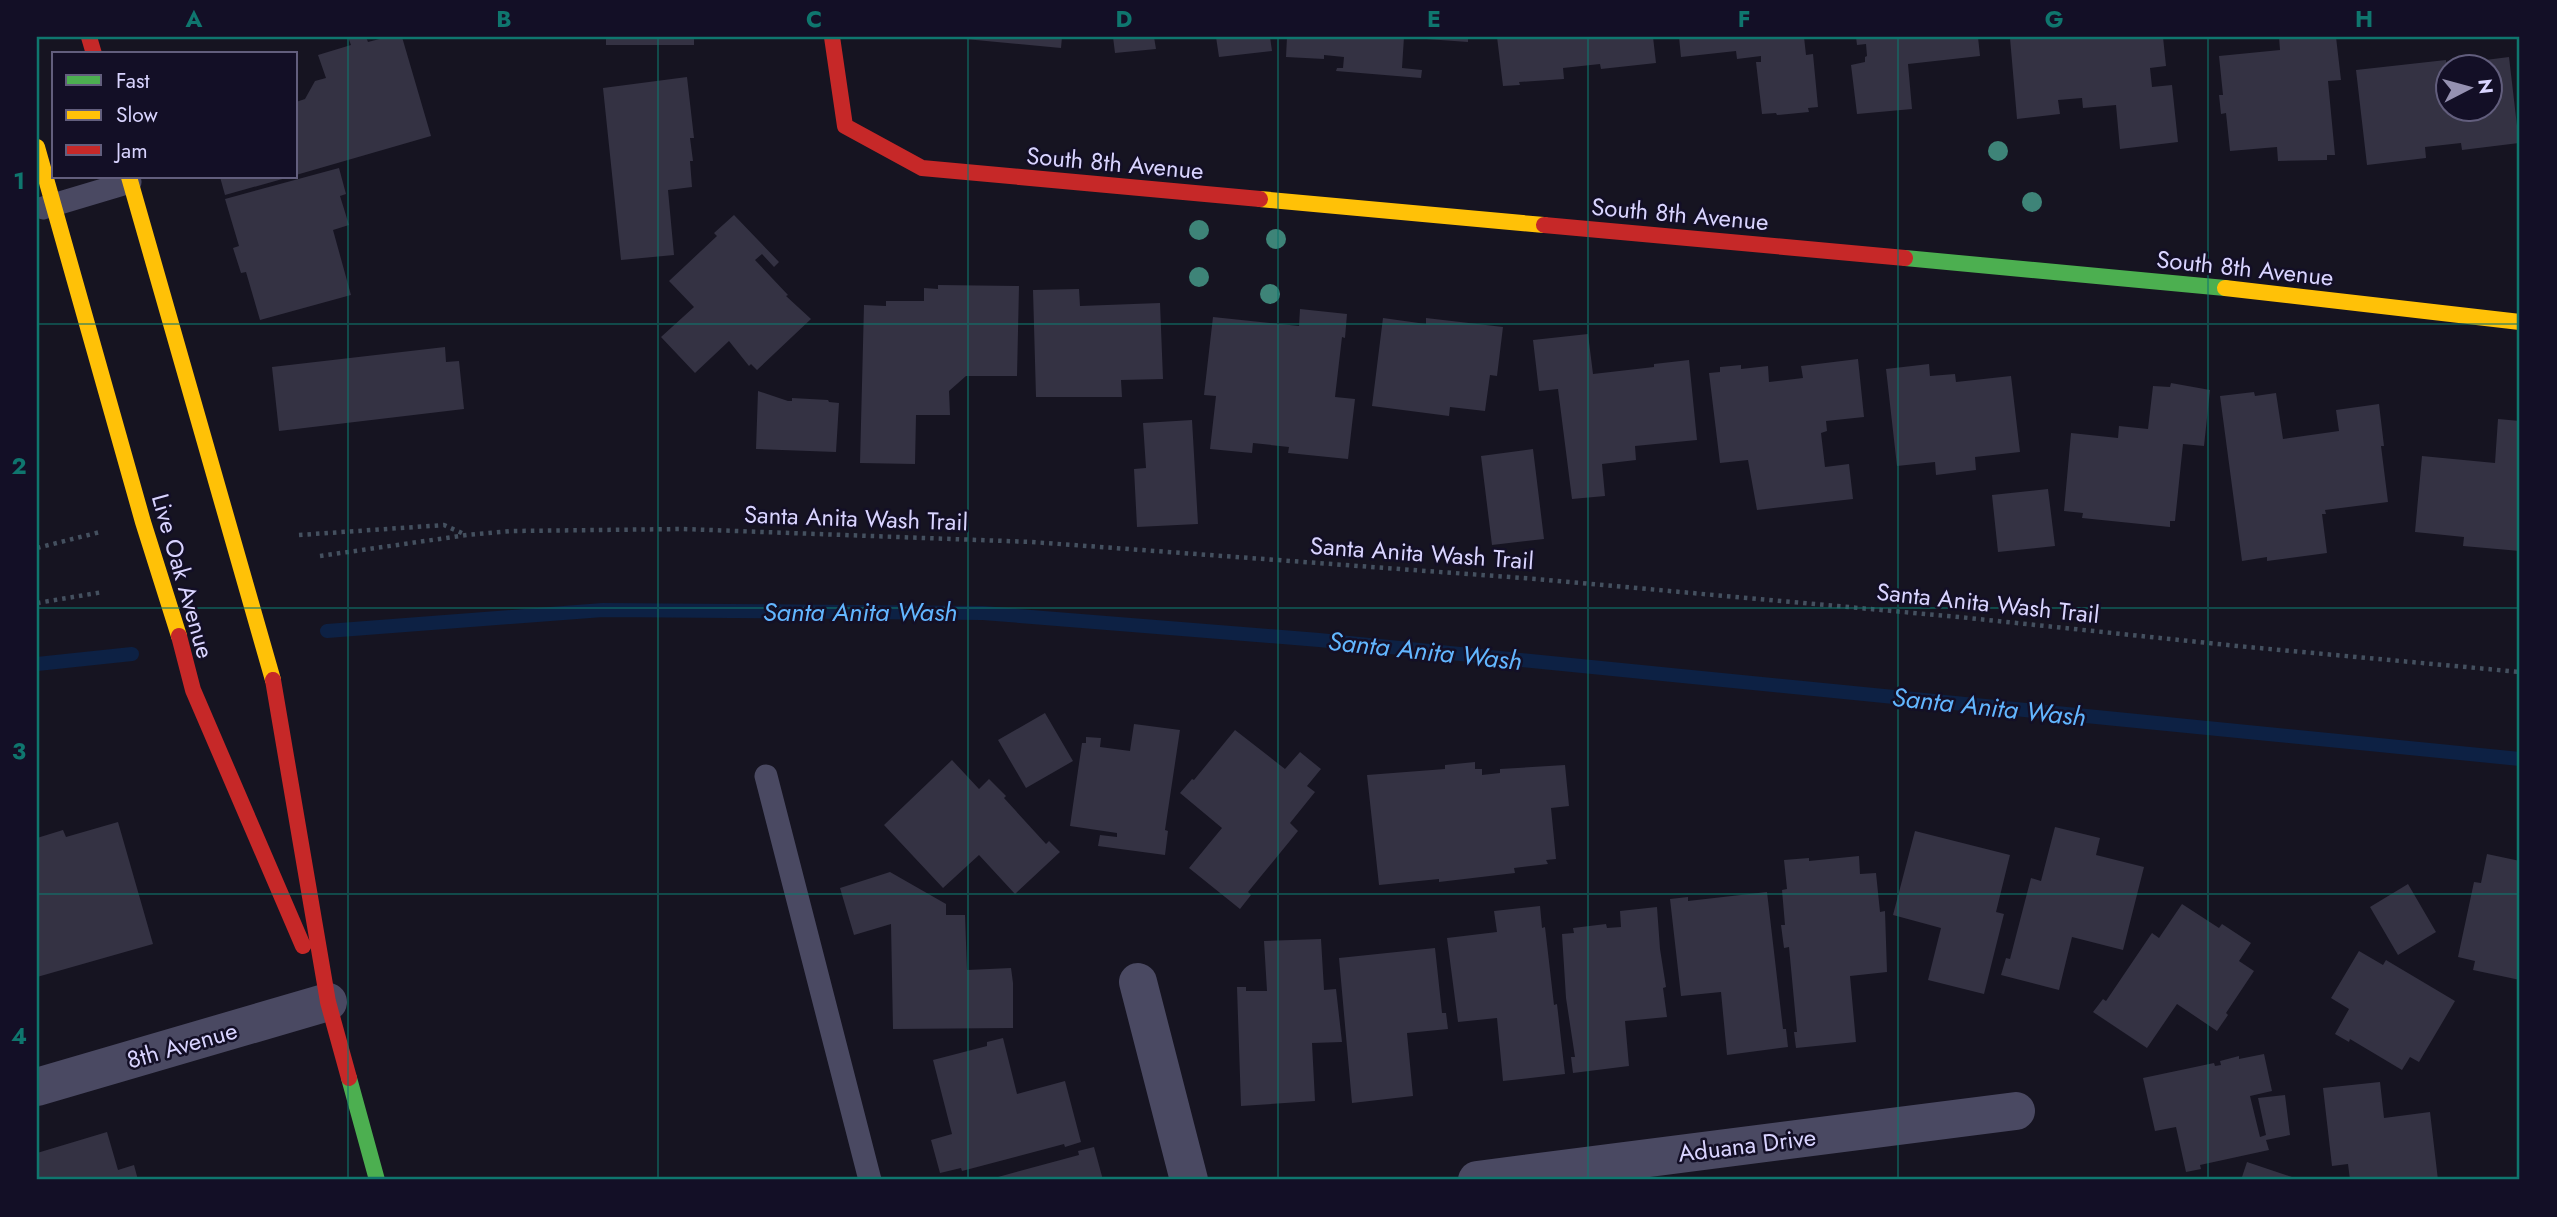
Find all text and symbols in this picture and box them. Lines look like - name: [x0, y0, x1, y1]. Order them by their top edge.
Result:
- text: A: [185, 2, 203, 36]
- text: B: [496, 2, 512, 36]
- text: C: [806, 2, 822, 36]
- text: D: [1116, 2, 1133, 36]
- text: E: [1427, 2, 1441, 36]
- text: F: [1738, 2, 1750, 36]
- text: G: [2045, 2, 2063, 36]
- text: H: [2355, 2, 2373, 36]
- legend: [52, 52, 298, 178]
- north arrow: [2434, 52, 2504, 122]
- text: Fast: [116, 66, 149, 96]
- text: N: [2471, 77, 2500, 95]
- text: Slow: [116, 100, 158, 130]
- text: Jam: [113, 136, 148, 166]
- street label: South 8th Avenue: [1025, 138, 1205, 188]
- text: 1: [13, 164, 25, 198]
- street label: South 8th Avenue: [1590, 189, 1770, 239]
- street label: South 8th Avenue: [2155, 241, 2335, 295]
- text: 2: [11, 449, 27, 483]
- street label: Live Oak Avenue: [143, 490, 223, 662]
- street label: Santa Anita Wash Trail: [743, 497, 969, 539]
- street label: Santa Anita Wash Trail: [1309, 528, 1535, 578]
- street label: Santa Anita Wash Trail: [1875, 574, 2101, 632]
- water label: Santa Anita Wash: [763, 593, 957, 631]
- water label: Santa Anita Wash: [1326, 622, 1524, 680]
- water label: Santa Anita Wash: [1890, 678, 2088, 736]
- text: 3: [12, 734, 26, 768]
- street label: 8th Avenue: [123, 1013, 241, 1077]
- text: 4: [11, 1019, 27, 1053]
- street label: Aduana Drive: [1676, 1119, 1818, 1171]

